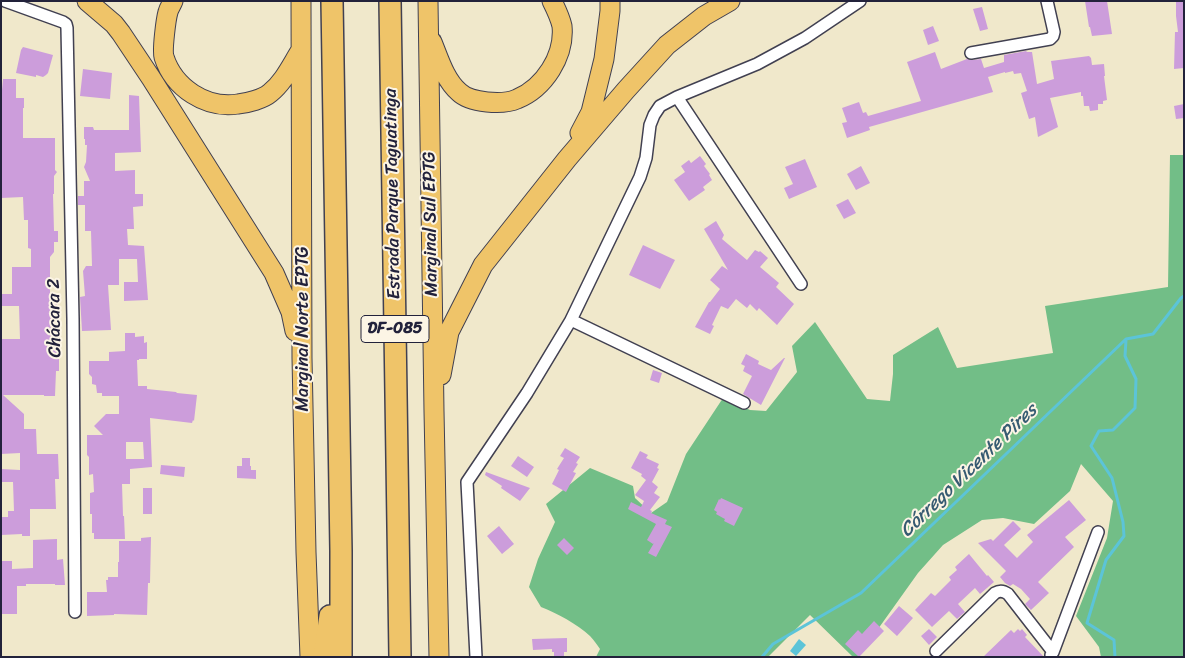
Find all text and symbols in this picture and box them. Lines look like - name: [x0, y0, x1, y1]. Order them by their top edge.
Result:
- street label: Estrada Parque Taguatinga: [380, 88, 406, 300]
- street label: Marginal Sul EPTG: [419, 151, 443, 297]
- street label: Marginal Norte EPTG: [292, 246, 314, 412]
- street label: Chácara 2: [44, 278, 66, 358]
- road number: DF-085: [361, 316, 429, 342]
- water label: Córrego Vicente Pires: [896, 400, 1042, 542]

